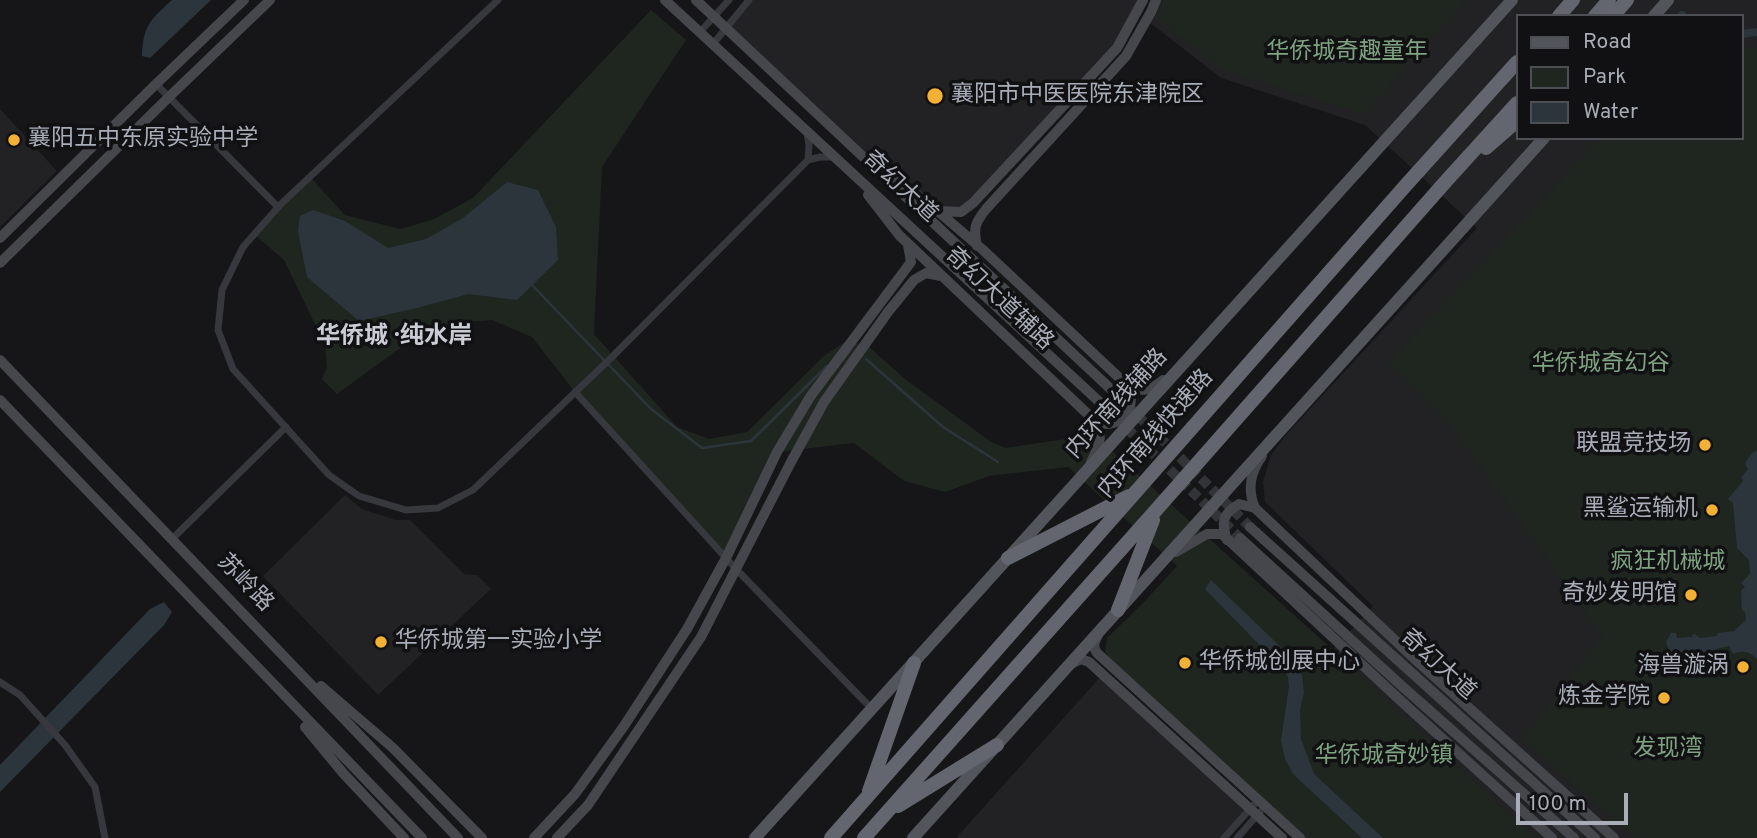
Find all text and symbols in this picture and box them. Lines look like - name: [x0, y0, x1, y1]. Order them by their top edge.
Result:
- legend: [1516, 14, 1743, 140]
- text: Road: [1583, 29, 1632, 56]
- park label: 华侨城奇趣童年: [1267, 39, 1427, 67]
- text: Park: [1583, 64, 1626, 91]
- place label: 襄阳市中医医院东津院区: [951, 82, 1204, 110]
- marker: 襄阳市中医医院东津院区: [925, 86, 945, 106]
- text: Water: [1583, 99, 1638, 126]
- place label: 襄阳五中东原实验中学: [28, 126, 258, 154]
- marker: 襄阳五中东原实验中学: [6, 132, 22, 148]
- street label: 奇幻大道: [856, 147, 942, 229]
- street label: 奇幻大道辅路: [938, 243, 1058, 357]
- district label: 华侨城 · 纯水岸: [316, 324, 472, 352]
- street label: 内环南线辅路: [1062, 344, 1174, 466]
- park label: 华侨城奇幻谷: [1532, 351, 1670, 379]
- street label: 内环南线快速路: [1094, 365, 1220, 505]
- place label: 联盟竞技场: [1576, 431, 1691, 459]
- marker: 联盟竞技场: [1697, 437, 1713, 453]
- place label: 黑鲨运输机: [1583, 496, 1698, 524]
- marker: 黑鲨运输机: [1704, 502, 1720, 518]
- park label: 疯狂机械城: [1611, 549, 1725, 577]
- street label: 苏岭路: [210, 550, 278, 618]
- place label: 奇妙发明馆: [1562, 581, 1677, 609]
- marker: 奇妙发明馆: [1683, 587, 1699, 603]
- street label: 奇幻大道: [1394, 625, 1480, 707]
- place label: 华侨城第一实验小学: [395, 628, 602, 656]
- marker: 华侨城第一实验小学: [373, 634, 389, 650]
- place label: 华侨城创展中心: [1199, 649, 1360, 677]
- place label: 海兽漩涡: [1637, 653, 1729, 681]
- marker: 华侨城创展中心: [1177, 655, 1193, 671]
- marker: 海兽漩涡: [1735, 659, 1751, 675]
- place label: 炼金学院: [1558, 684, 1650, 712]
- marker: 炼金学院: [1656, 690, 1672, 706]
- park label: 发现湾: [1634, 736, 1702, 764]
- park label: 华侨城奇妙镇: [1315, 743, 1453, 771]
- scale bar: [1519, 778, 1631, 822]
- text: 100 m: [1529, 791, 1586, 818]

